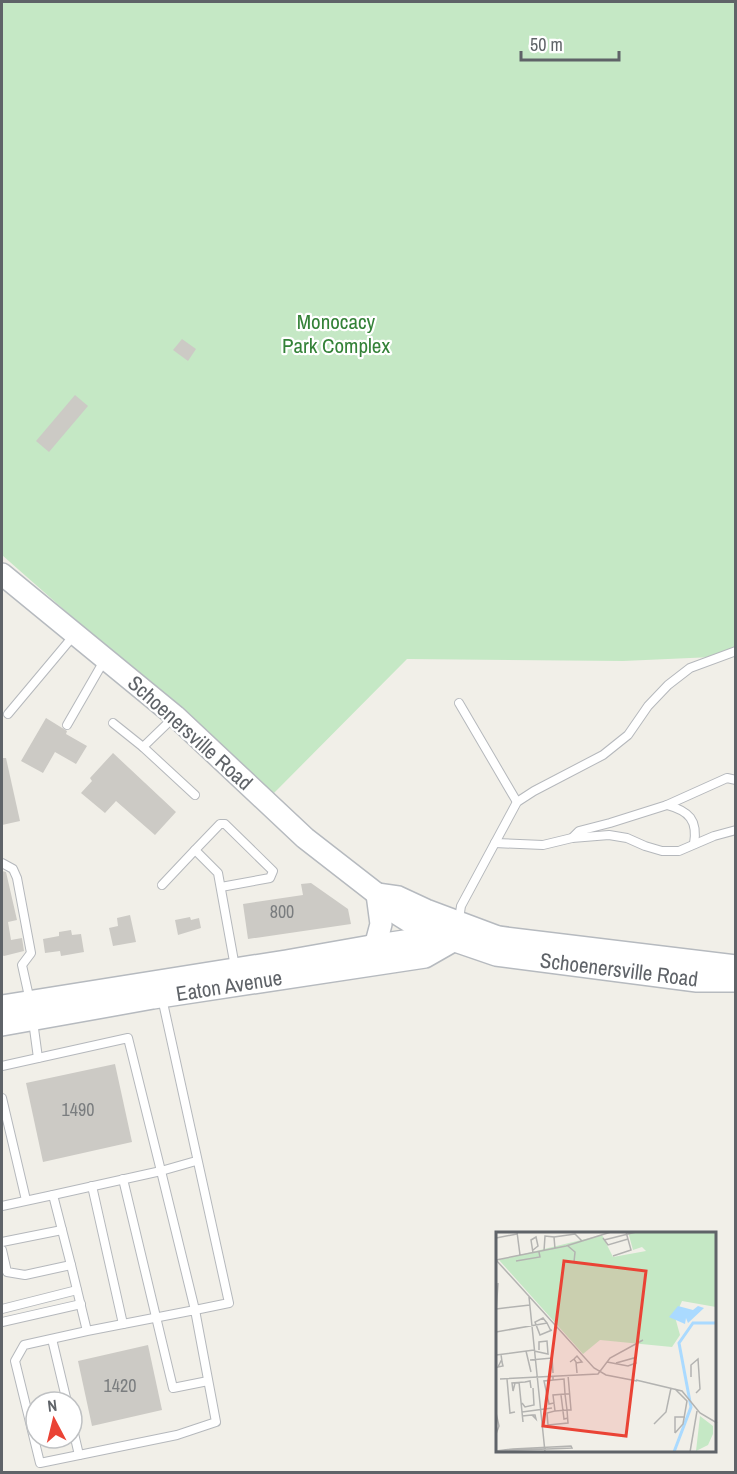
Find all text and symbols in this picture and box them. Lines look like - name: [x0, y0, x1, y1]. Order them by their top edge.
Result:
- scale bar: [521, 24, 618, 62]
- text: 50 m: [530, 32, 563, 57]
- park label: Monocacy Park Complex: [282, 307, 390, 360]
- street label: Schoenersville Road: [122, 669, 259, 797]
- house number: 800: [270, 899, 294, 924]
- street label: Schoenersville Road: [538, 945, 700, 994]
- street label: Eaton Avenue: [174, 963, 284, 1008]
- house number: 1490: [62, 1097, 94, 1122]
- inset map: [496, 1232, 716, 1453]
- house number: 1420: [104, 1373, 136, 1398]
- north arrow: [24, 1390, 84, 1450]
- text: N: [46, 1394, 58, 1417]

